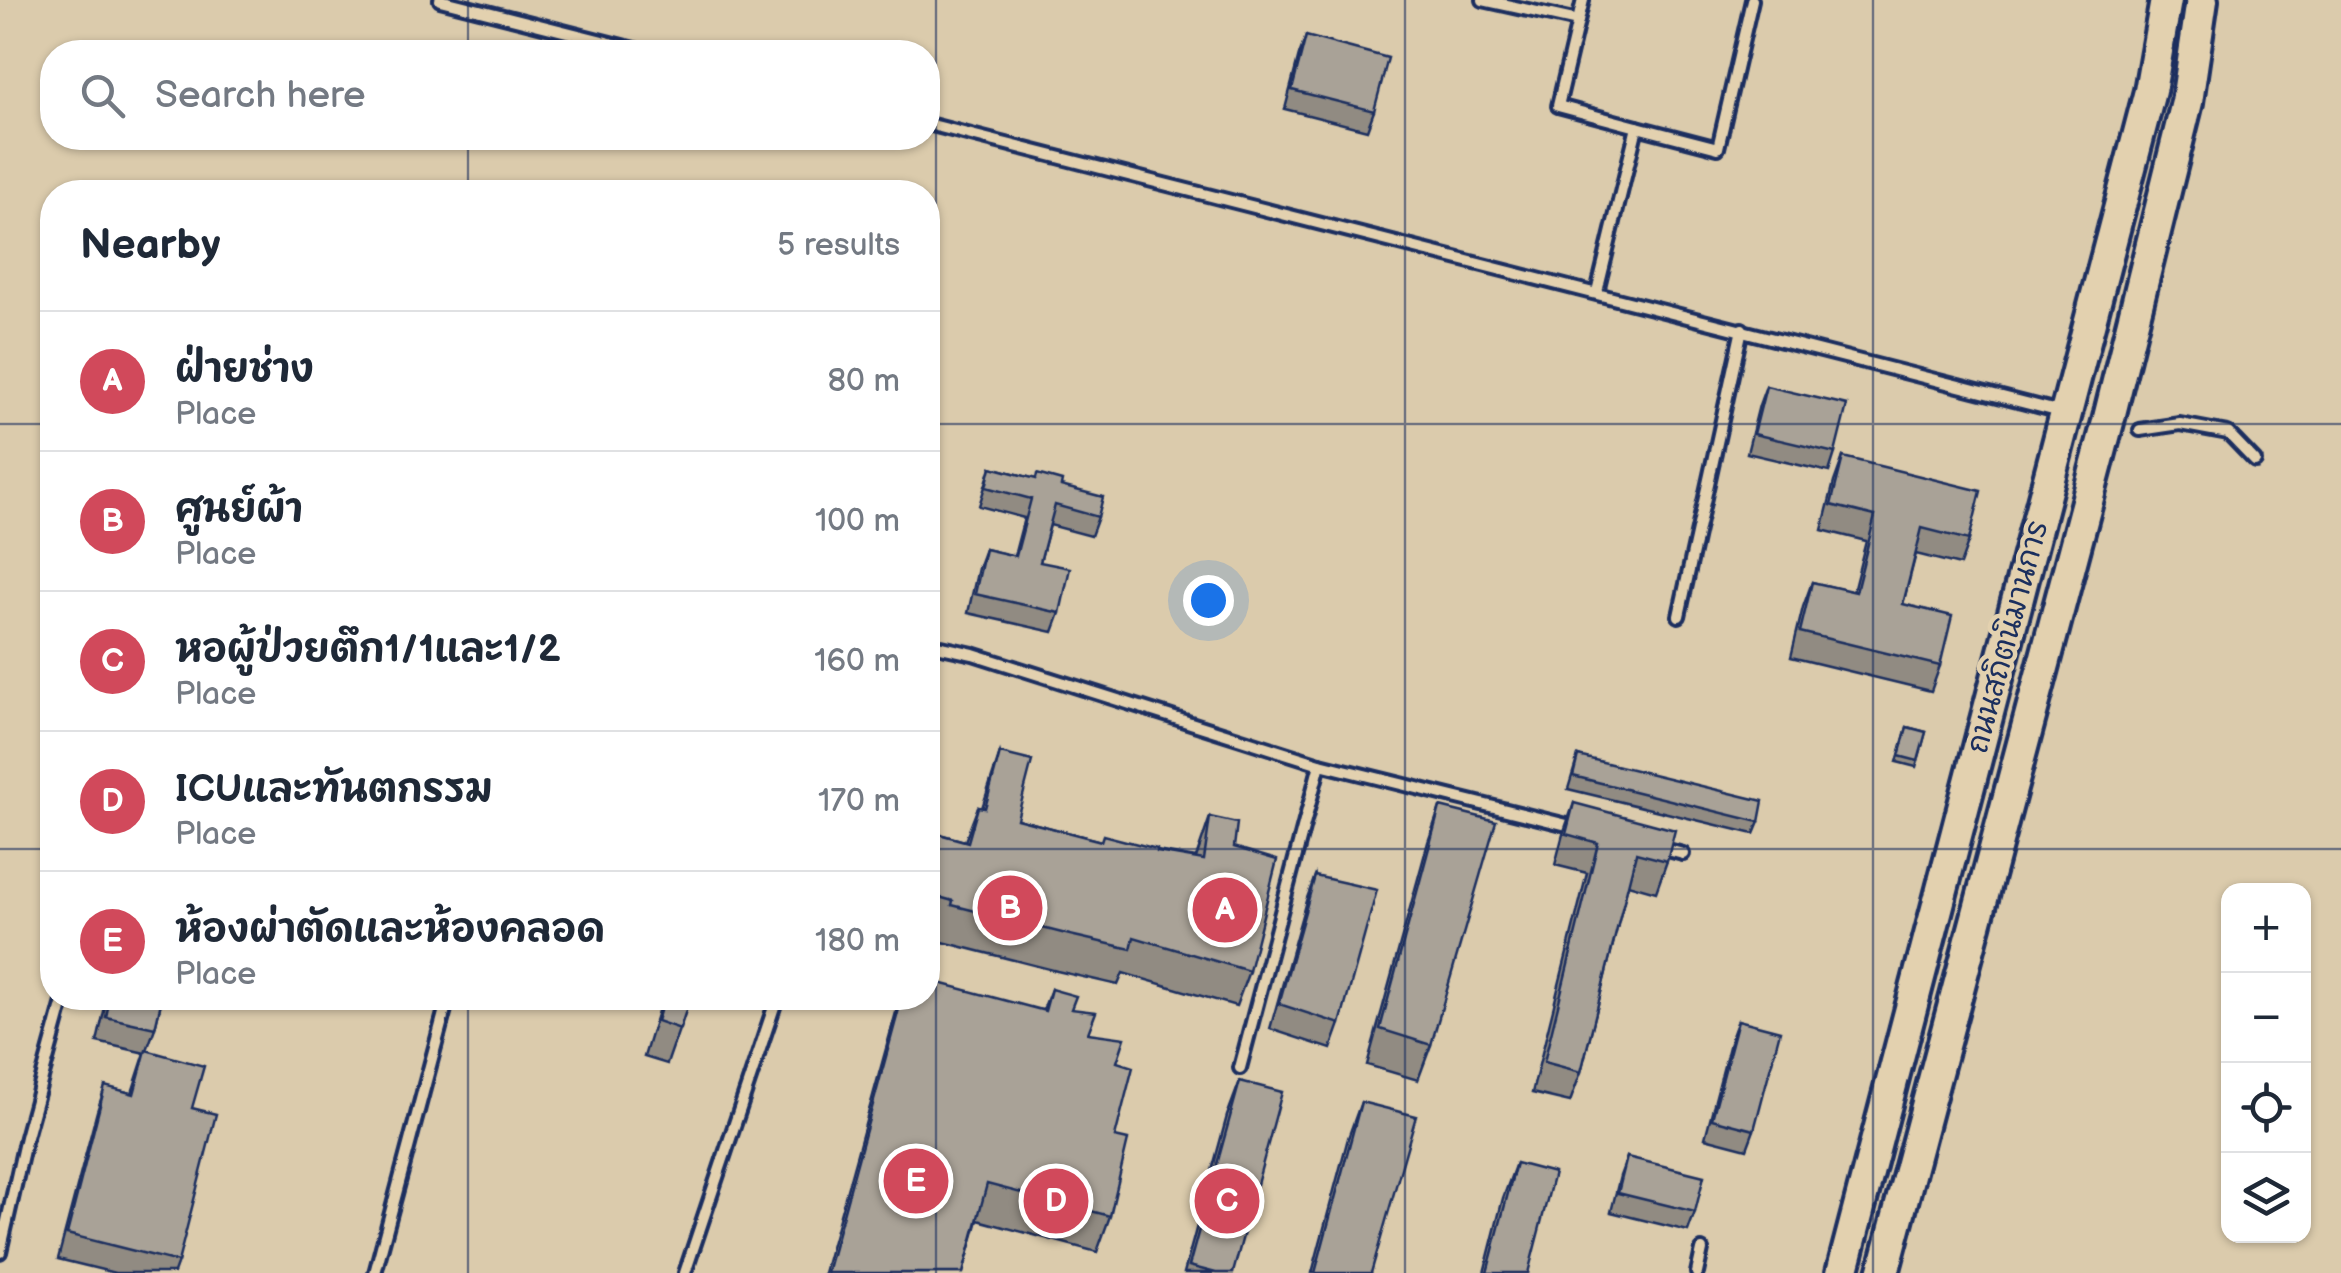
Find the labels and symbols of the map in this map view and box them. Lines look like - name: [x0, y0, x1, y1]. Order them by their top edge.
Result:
- street label: ถนนสถิตนิมานการ: [1959, 516, 2056, 757]
- your location: [1183, 575, 1234, 626]
- pin: B: [978, 870, 1042, 946]
- pin: A: [1192, 872, 1258, 948]
- pin: E: [884, 1144, 948, 1218]
- pin: D: [1024, 1164, 1088, 1238]
- pin: C: [1194, 1164, 1260, 1238]

